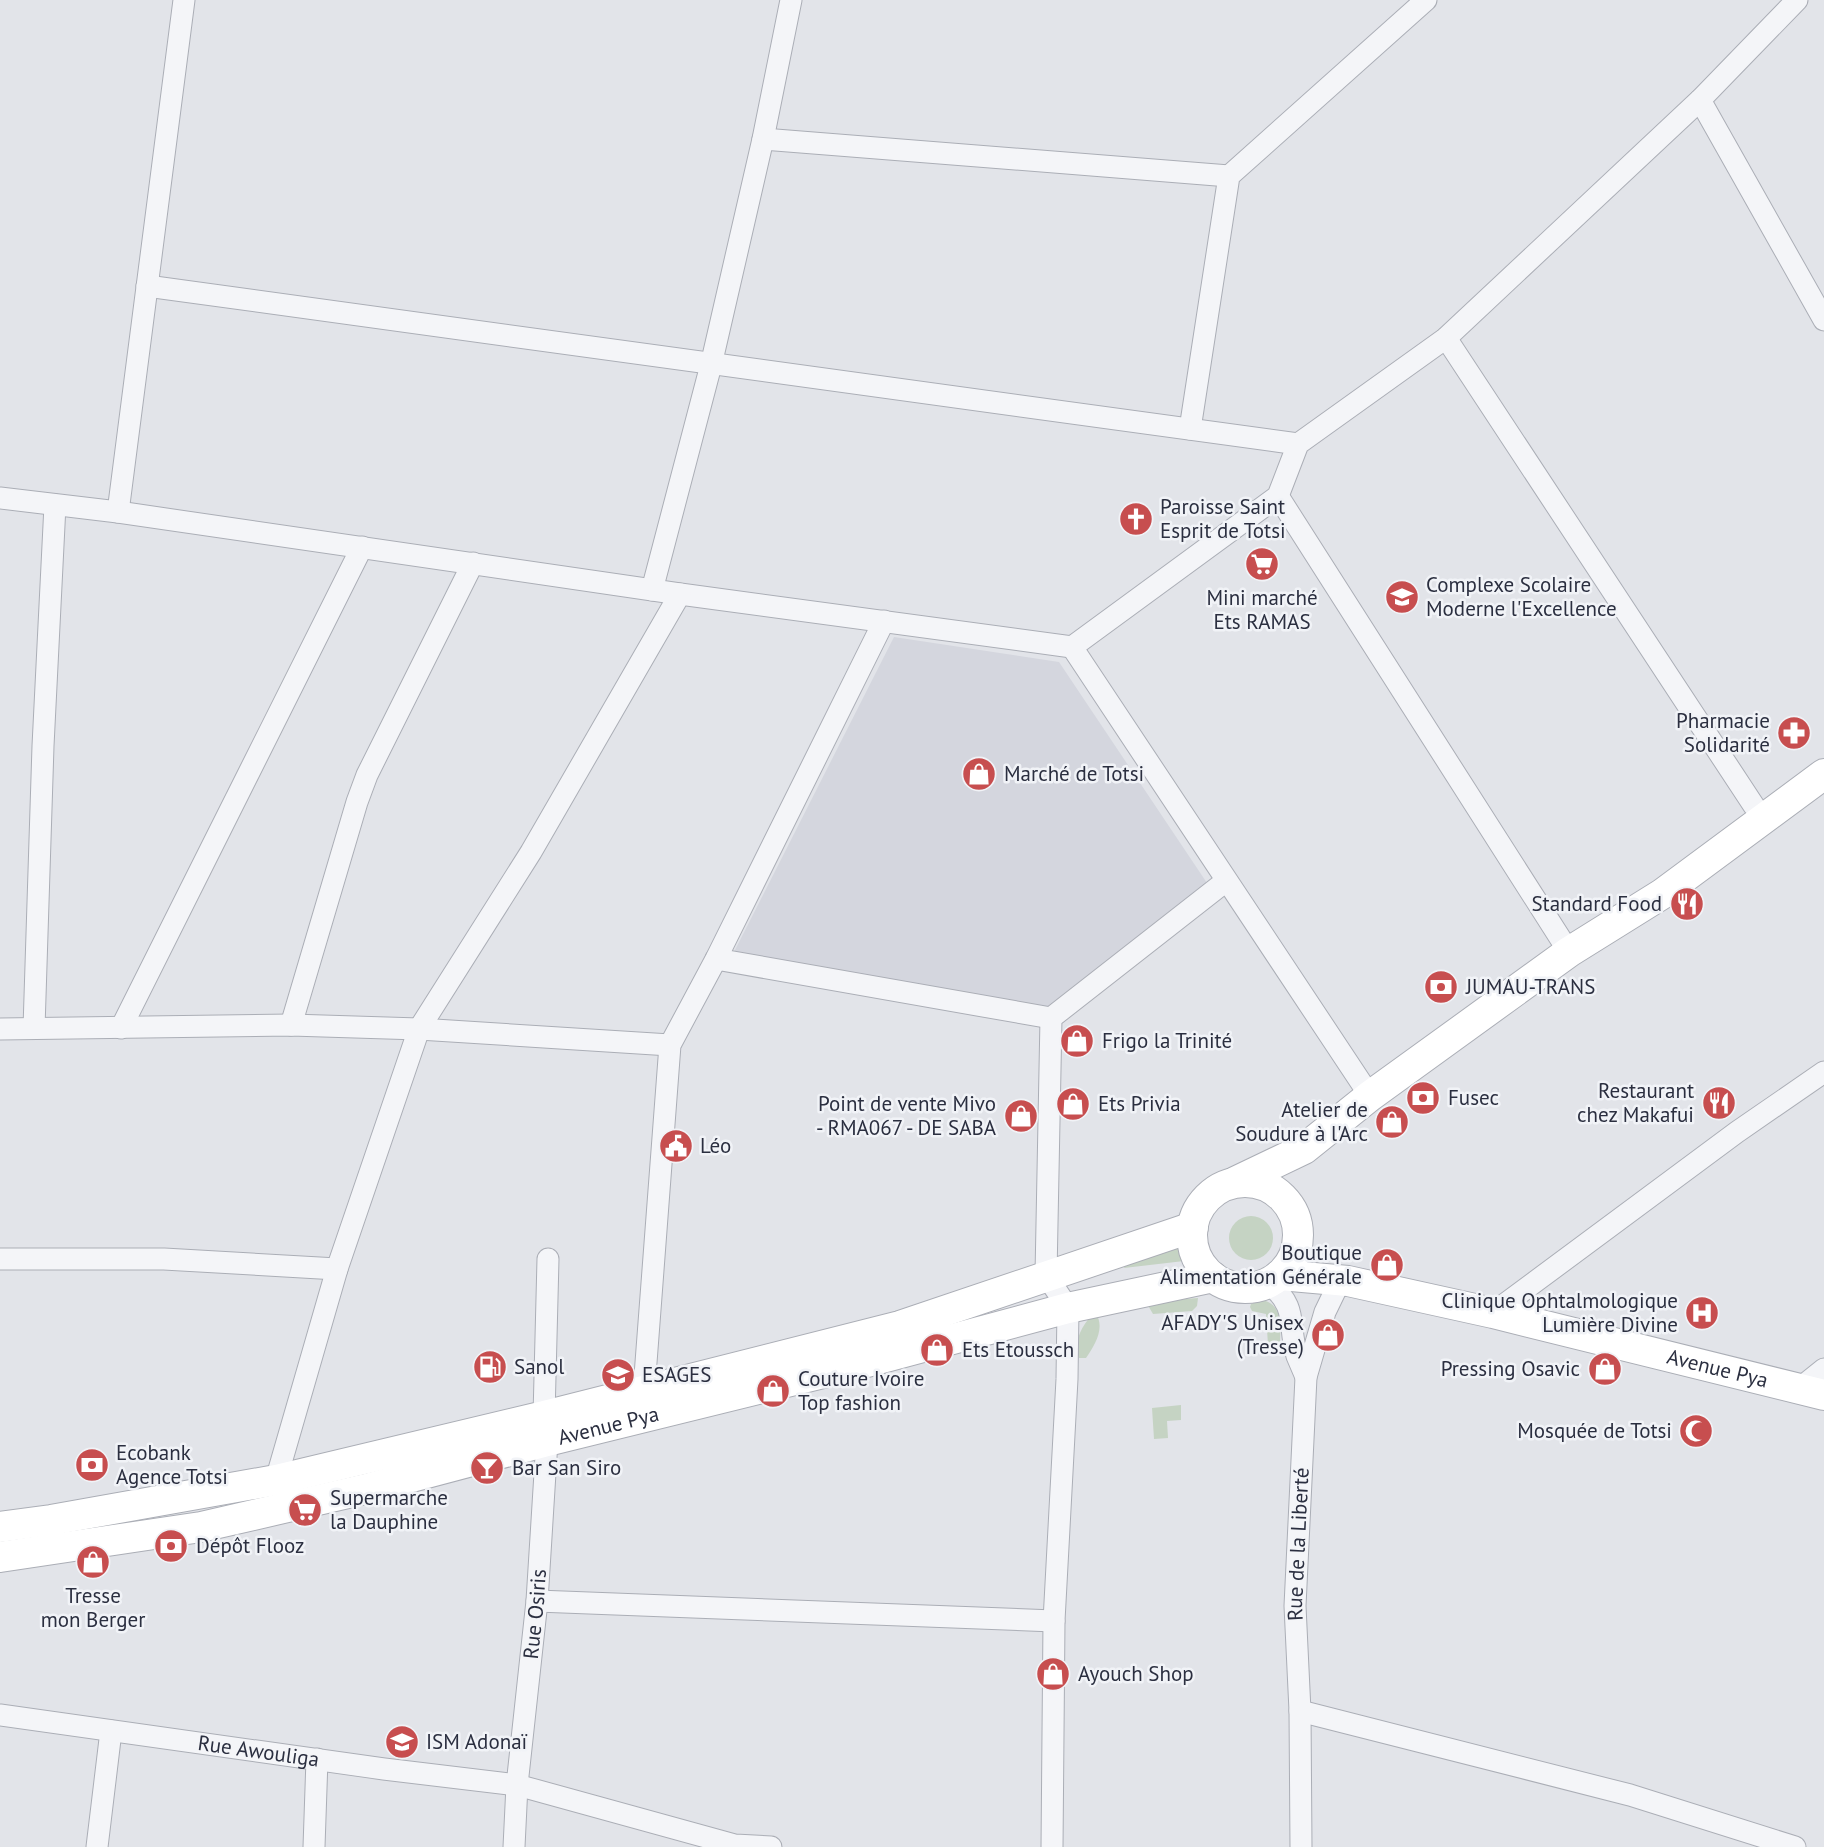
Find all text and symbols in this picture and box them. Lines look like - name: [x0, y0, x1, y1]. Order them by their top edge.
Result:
- place label: Paroisse Saint Esprit de Totsi: [1160, 493, 1286, 544]
- church icon: Paroisse Saint Esprit de Totsi: [1117, 500, 1155, 538]
- supermarket icon: Mini marché Ets RAMAS: [1243, 545, 1281, 583]
- place label: Complexe Scolaire Moderne l'Excellence: [1426, 571, 1617, 622]
- school or university icon: Complexe Scolaire Moderne l'Excellence: [1383, 578, 1421, 616]
- place label: Mini marché Ets RAMAS: [1206, 584, 1318, 635]
- place label: Pharmacie Solidarité: [1676, 707, 1770, 758]
- pharmacy icon: Pharmacie Solidarité: [1775, 714, 1813, 752]
- shop icon: Marché de Totsi: [960, 755, 998, 793]
- place label: Marché de Totsi: [1004, 760, 1144, 787]
- restaurant icon: Standard Food: [1668, 885, 1706, 923]
- place label: Standard Food: [1531, 890, 1662, 917]
- bank icon: JUMAU-TRANS: [1422, 968, 1460, 1006]
- place label: JUMAU-TRANS: [1465, 973, 1595, 1000]
- shop icon: Frigo la Trinité: [1058, 1022, 1096, 1060]
- place label: Frigo la Trinité: [1102, 1027, 1232, 1054]
- place label: Restaurant chez Makafui: [1577, 1077, 1694, 1128]
- bank icon: Fusec: [1404, 1079, 1442, 1117]
- place label: Fusec: [1448, 1084, 1499, 1111]
- restaurant icon: Restaurant chez Makafui: [1700, 1084, 1738, 1122]
- shop icon: Ets Privia: [1054, 1085, 1092, 1123]
- place label: Point de vente Mivo - RMA067 - DE SABA: [816, 1090, 997, 1141]
- place label: Ets Privia: [1098, 1090, 1181, 1117]
- place label: Atelier de Soudure à l'Arc: [1235, 1096, 1368, 1147]
- shop icon: Point de vente Mivo - RMA067 - DE SABA: [1002, 1097, 1040, 1135]
- shop icon: Atelier de Soudure à l'Arc: [1373, 1103, 1411, 1141]
- public building icon: Léo: [657, 1127, 695, 1165]
- place label: Léo: [700, 1132, 731, 1159]
- place label: Boutique Alimentation Générale: [1160, 1239, 1362, 1290]
- shop icon: Boutique Alimentation Générale: [1368, 1246, 1406, 1284]
- place label: Clinique Ophtalmologique Lumière Divine: [1442, 1287, 1678, 1338]
- hospital icon: Clinique Ophtalmologique Lumière Divine: [1683, 1294, 1721, 1332]
- place label: AFADY'S Unisex (Tresse): [1161, 1309, 1304, 1360]
- shop icon: AFADY'S Unisex (Tresse): [1309, 1316, 1347, 1354]
- shop icon: Ets Etoussch: [918, 1331, 956, 1369]
- place label: Ets Etoussch: [962, 1336, 1074, 1363]
- street label: Avenue Pya: [1664, 1343, 1771, 1394]
- fuel station icon: Sanol: [471, 1348, 509, 1386]
- shop icon: Pressing Osavic: [1586, 1350, 1624, 1388]
- place label: Sanol: [514, 1353, 564, 1380]
- place label: Pressing Osavic: [1441, 1355, 1580, 1382]
- school or university icon: ESAGES: [599, 1356, 637, 1394]
- place label: ESAGES: [642, 1361, 711, 1388]
- place label: Couture Ivoire Top fashion: [798, 1365, 924, 1416]
- shop icon: Couture Ivoire Top fashion: [754, 1372, 792, 1410]
- street label: Avenue Pya: [555, 1400, 662, 1451]
- mosque icon: Mosquée de Totsi: [1677, 1412, 1715, 1450]
- place label: Mosquée de Totsi: [1517, 1417, 1672, 1444]
- place label: Ecobank Agence Totsi: [116, 1439, 228, 1490]
- bank icon: Ecobank Agence Totsi: [73, 1446, 111, 1484]
- bar icon: Bar San Siro: [468, 1449, 506, 1487]
- place label: Bar San Siro: [512, 1454, 621, 1481]
- street label: Rue de la Liberté: [1281, 1467, 1315, 1622]
- place label: Supermarche la Dauphine: [330, 1484, 448, 1535]
- supermarket icon: Supermarche la Dauphine: [286, 1491, 324, 1529]
- bank icon: Dépôt Flooz: [152, 1527, 190, 1565]
- place label: Dépôt Flooz: [196, 1532, 304, 1559]
- shop icon: Tresse mon Berger: [74, 1543, 112, 1581]
- street label: Rue Osiris: [517, 1568, 552, 1660]
- place label: Tresse mon Berger: [41, 1582, 145, 1633]
- shop icon: Ayouch Shop: [1034, 1655, 1072, 1693]
- place label: Ayouch Shop: [1078, 1660, 1194, 1687]
- school or university icon: ISM Adonaï: [383, 1723, 421, 1761]
- place label: ISM Adonaï: [426, 1728, 528, 1755]
- street label: Rue Awouliga: [196, 1729, 321, 1773]

